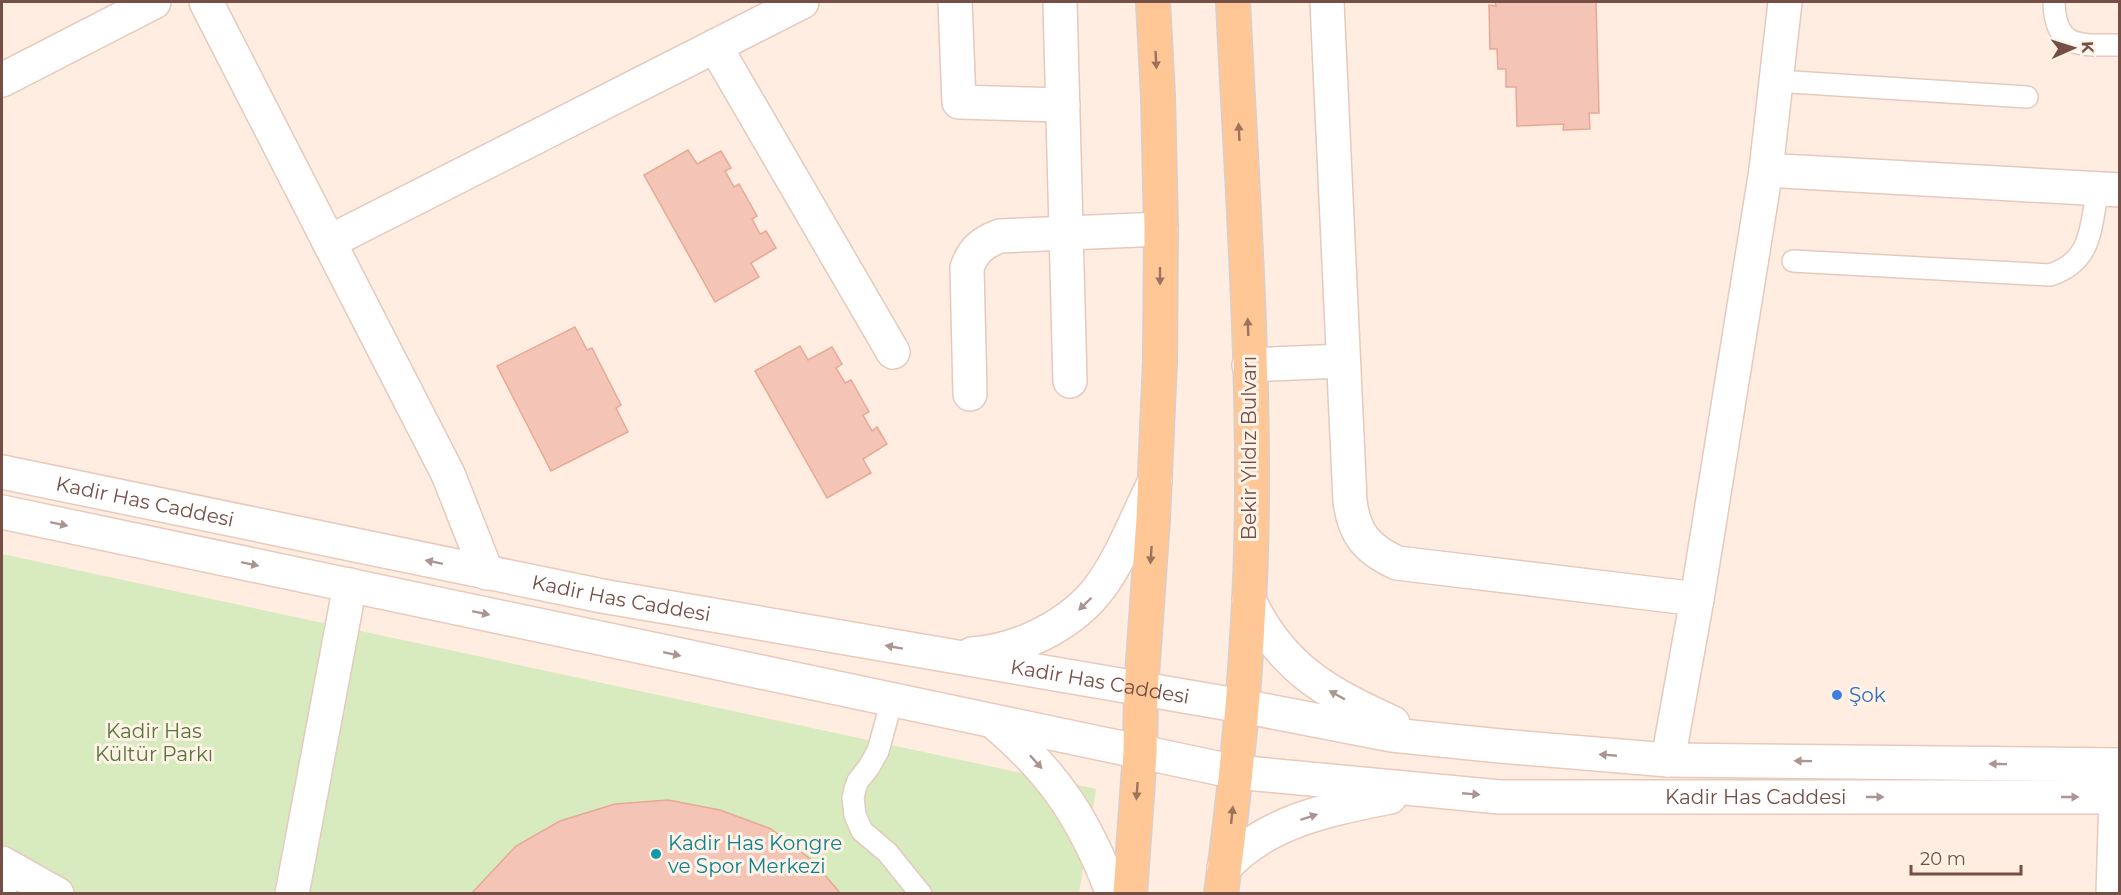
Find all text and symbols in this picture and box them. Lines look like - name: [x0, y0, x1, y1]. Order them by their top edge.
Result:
- north arrow: [2043, 18, 2103, 78]
- text: K: [2078, 41, 2097, 55]
- one-way arrow: [1152, 50, 1161, 69]
- one-way arrow: [1234, 122, 1244, 141]
- one-way arrow: [1155, 266, 1165, 285]
- one-way arrow: [1243, 317, 1252, 336]
- street label: Bekir Yıldız Bulvarı: [1237, 356, 1261, 540]
- street label: Kadir Has Caddesi: [54, 471, 236, 532]
- one-way arrow: [49, 520, 68, 529]
- one-way arrow: [1146, 545, 1156, 564]
- one-way arrow: [425, 556, 444, 566]
- one-way arrow: [240, 560, 259, 569]
- street label: Kadir Has Caddesi: [530, 570, 712, 626]
- one-way arrow: [1078, 596, 1092, 610]
- one-way arrow: [472, 609, 491, 618]
- one-way arrow: [885, 642, 904, 651]
- one-way arrow: [663, 649, 681, 659]
- street label: Kadir Has Caddesi: [1009, 654, 1191, 709]
- place label: Şok: [1849, 683, 1886, 707]
- marker: Şok: [1830, 688, 1844, 702]
- one-way arrow: [1328, 690, 1345, 700]
- park label: Kadir Has Kültür Parkı: [95, 719, 213, 766]
- one-way arrow: [1599, 750, 1618, 760]
- one-way arrow: [1029, 754, 1043, 769]
- one-way arrow: [1794, 757, 1813, 766]
- one-way arrow: [1989, 759, 2008, 769]
- one-way arrow: [1132, 782, 1142, 801]
- street label: Kadir Has Caddesi: [1665, 785, 1846, 809]
- one-way arrow: [1461, 789, 1480, 799]
- one-way arrow: [1866, 792, 1885, 802]
- one-way arrow: [2061, 792, 2080, 802]
- one-way arrow: [1227, 805, 1236, 824]
- one-way arrow: [1300, 811, 1318, 821]
- place label: Kadir Has Kongre ve Spor Merkezi: [668, 831, 842, 878]
- scale bar: [1911, 838, 2020, 876]
- marker: Kadir Has Kongre ve Spor Merkezi: [649, 847, 663, 861]
- text: 20 m: [1920, 848, 1966, 870]

